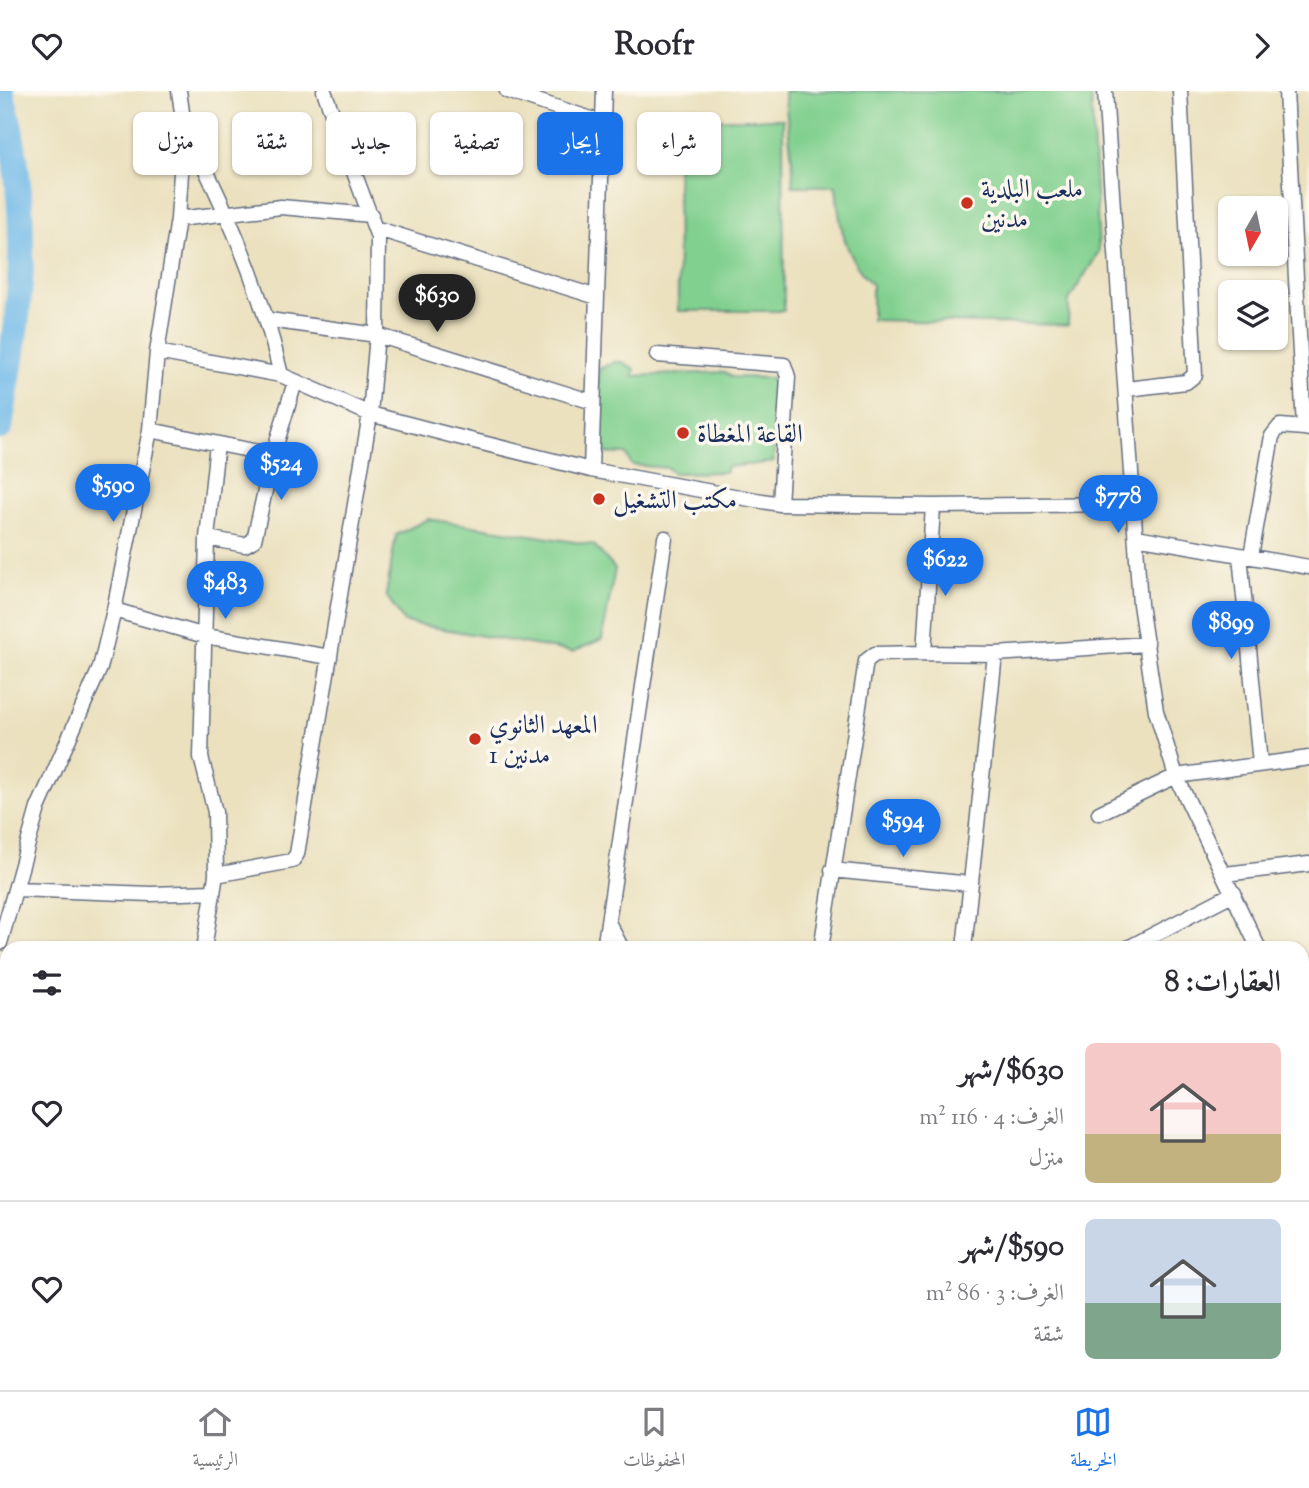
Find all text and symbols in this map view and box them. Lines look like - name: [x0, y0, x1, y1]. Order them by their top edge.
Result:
- text: Roofr: [614, 23, 695, 69]
- icon: heart: [28, 27, 66, 65]
- icon: forward: [1243, 27, 1281, 65]
- chip: منزل: [133, 112, 218, 175]
- chip: شقة: [232, 112, 312, 175]
- chip: جديد: [326, 112, 416, 175]
- chip: تصفية: [430, 112, 523, 175]
- chip: إيجار: [537, 112, 623, 175]
- chip: شراء: [637, 112, 721, 175]
- place label: ملعب البلدية مدنين: [981, 172, 1083, 239]
- marker: ملعب البلدية مدنين: [959, 195, 975, 211]
- north arrow: [1218, 196, 1288, 266]
- map controls: [1218, 196, 1288, 350]
- pin: $630: [396, 275, 478, 334]
- text: $630: [415, 280, 459, 313]
- button: layers: [1218, 280, 1288, 350]
- place label: القاعة المغطاة: [697, 417, 803, 454]
- marker: القاعة المغطاة: [675, 425, 691, 441]
- pin: $524: [240, 443, 322, 502]
- text: $524: [260, 448, 302, 481]
- pin: $590: [72, 465, 154, 524]
- text: $590: [91, 470, 135, 503]
- pin: $778: [1077, 475, 1159, 535]
- text: $778: [1095, 481, 1141, 514]
- place label: مكتب التشغيل: [613, 483, 737, 520]
- marker: مكتب التشغيل: [591, 491, 607, 507]
- pin: $622: [904, 539, 986, 598]
- text: $622: [923, 544, 968, 577]
- pin: $483: [184, 561, 266, 621]
- text: $483: [203, 567, 247, 600]
- pin: $899: [1190, 601, 1272, 661]
- text: $899: [1208, 607, 1254, 640]
- place label: المعهد الثانوي مدنين 1: [489, 708, 598, 775]
- marker: المعهد الثانوي مدنين 1: [467, 731, 483, 747]
- pin: $594: [862, 799, 944, 859]
- text: $594: [882, 805, 924, 838]
- text: العقارات: 8: [1165, 962, 1281, 1005]
- icon: filters: [28, 964, 66, 1002]
- text: $630/شهر: [958, 1050, 1064, 1093]
- icon: home: [1141, 1071, 1225, 1155]
- icon: heart: [28, 1094, 66, 1132]
- text: الغرف: 4 · 116 m²: [919, 1102, 1064, 1135]
- text: منزل: [1029, 1143, 1064, 1176]
- text: $590/شهر: [960, 1226, 1064, 1269]
- icon: home: [1141, 1247, 1225, 1331]
- icon: heart: [28, 1270, 66, 1308]
- text: الغرف: 3 · 86 m²: [926, 1278, 1064, 1311]
- text: شقة: [1034, 1319, 1064, 1352]
- tab: الرئيسية: [192, 1403, 238, 1478]
- tab: المحفوظات: [623, 1403, 686, 1478]
- tab: الخريطة: [1070, 1403, 1117, 1478]

